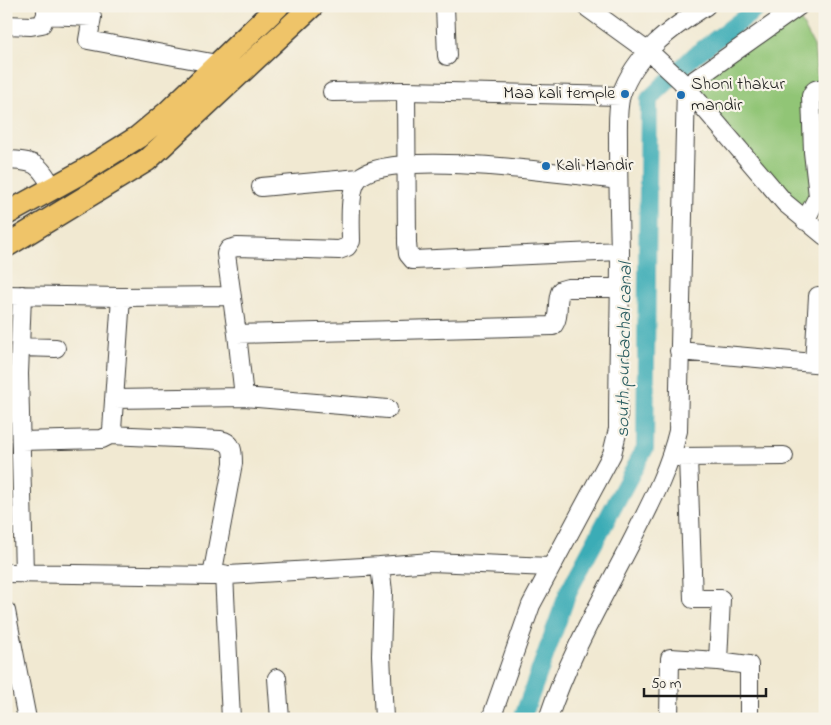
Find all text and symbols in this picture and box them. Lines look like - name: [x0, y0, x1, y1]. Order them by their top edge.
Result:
- place label: Shoni thakur mandir: [691, 72, 786, 119]
- place label: Maa kali temple: [503, 81, 616, 107]
- marker: Maa kali temple: [619, 88, 631, 100]
- marker: Shoni thakur mandir: [675, 89, 687, 101]
- place label: Kali Mandir: [556, 153, 634, 179]
- marker: Kali Mandir: [540, 160, 552, 172]
- water label: south purbachal canal: [610, 259, 640, 438]
- scale bar: [644, 665, 766, 697]
- text: 50 m: [651, 673, 682, 695]

